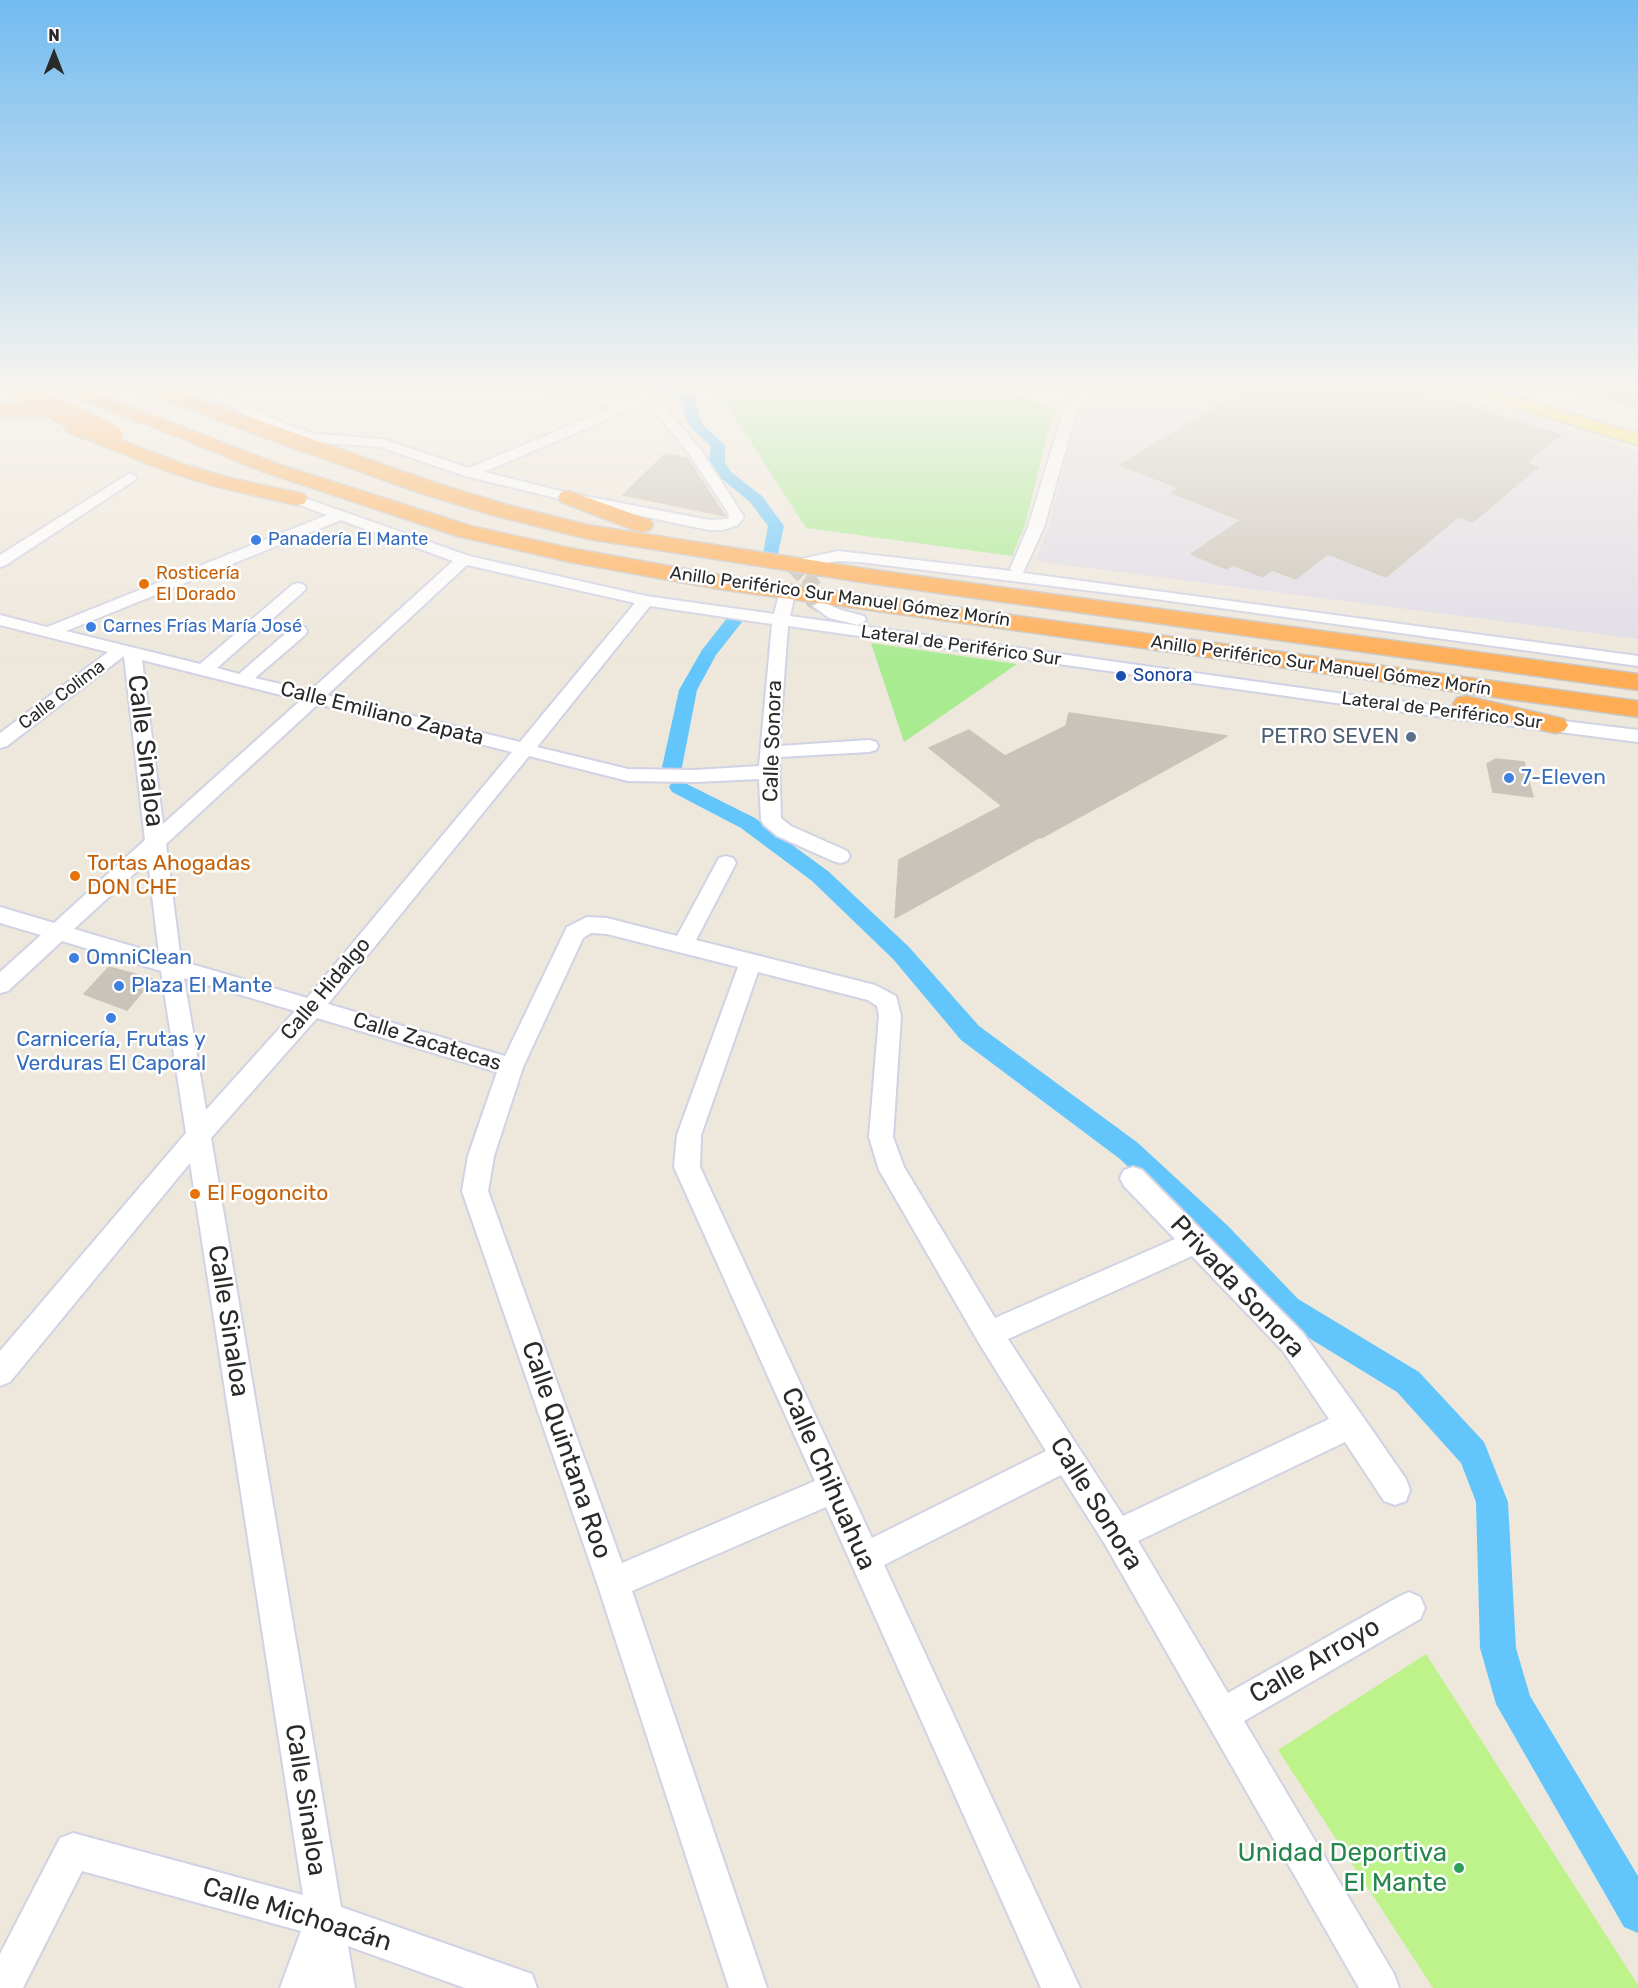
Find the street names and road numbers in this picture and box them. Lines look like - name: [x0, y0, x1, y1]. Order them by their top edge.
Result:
- street label: Anillo Periférico Sur Manuel Gómez Morín: [669, 562, 1011, 632]
- street label: Lateral de Periférico Sur: [859, 621, 1063, 671]
- street label: Anillo Periférico Sur Manuel Gómez Morín: [1150, 631, 1492, 701]
- street label: Calle Colima: [15, 656, 109, 734]
- street label: Calle Sinaloa: [120, 673, 170, 829]
- street label: Calle Emiliano Zapata: [278, 677, 486, 751]
- street label: Calle Sonora: [758, 680, 788, 802]
- street label: Lateral de Periférico Sur: [1340, 688, 1544, 734]
- street label: Calle Hidalgo: [276, 932, 376, 1046]
- street label: Calle Zacatecas: [350, 1007, 504, 1077]
- street label: Privada Sonora: [1163, 1209, 1311, 1365]
- street label: Calle Sinaloa: [201, 1243, 255, 1399]
- street label: Calle Quintana Roo: [514, 1337, 618, 1563]
- street label: Calle Chihuahua: [774, 1383, 882, 1575]
- street label: Calle Sonora: [1043, 1432, 1149, 1576]
- street label: Calle Arroyo: [1244, 1611, 1386, 1711]
- street label: Calle Sinaloa: [278, 1722, 332, 1878]
- street label: Calle Michoacán: [199, 1871, 395, 1959]

